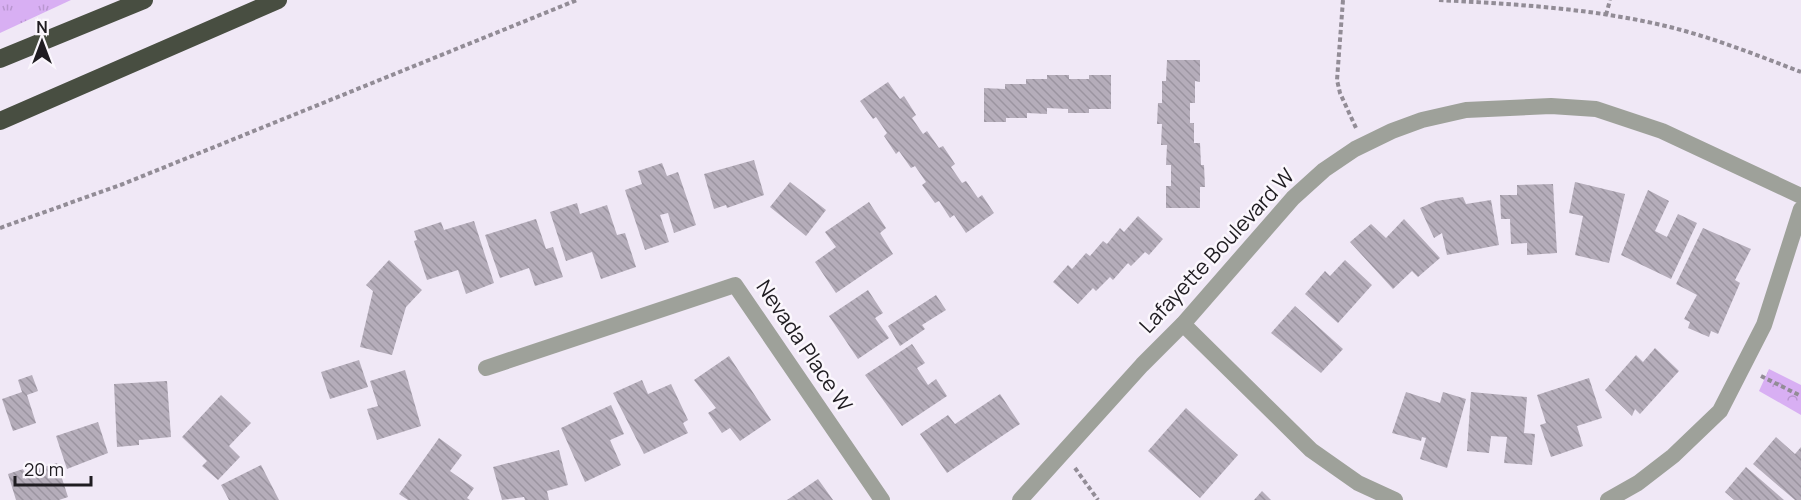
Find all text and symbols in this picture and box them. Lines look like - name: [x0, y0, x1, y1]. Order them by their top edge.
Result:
- north arrow: [12, 12, 72, 72]
- text: N: [36, 16, 48, 38]
- street label: Lafayette Boulevard W: [1133, 162, 1300, 339]
- street label: Nevada Place W: [750, 274, 859, 417]
- scale bar: [15, 449, 92, 487]
- text: 20 m: [24, 457, 64, 481]

